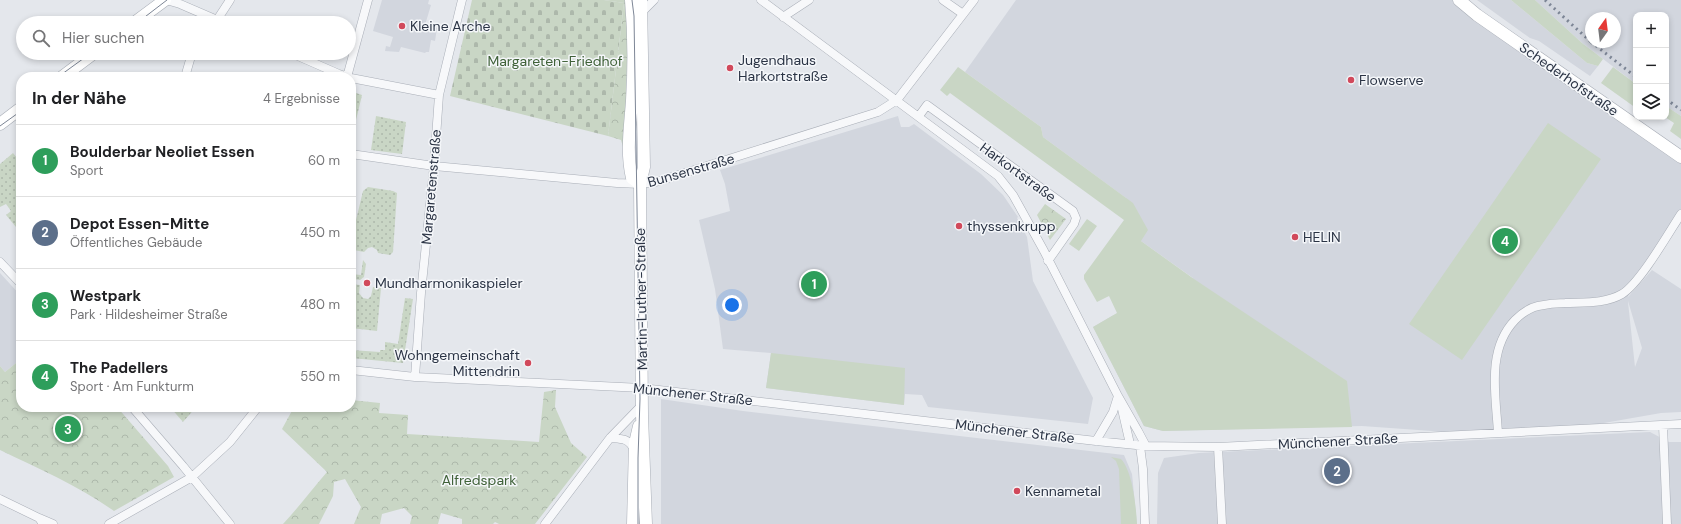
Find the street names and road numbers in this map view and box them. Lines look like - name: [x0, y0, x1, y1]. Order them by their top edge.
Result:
- street label: Schederhofstraße: [1516, 38, 1622, 120]
- street label: Margaretenstraße: [417, 129, 445, 245]
- street label: Harkortstraße: [976, 138, 1060, 206]
- street label: Bunsenstraße: [645, 149, 737, 191]
- street label: Martin-Luther-Straße: [631, 228, 651, 370]
- street label: Münchener Straße: [632, 379, 754, 409]
- street label: Münchener Straße: [954, 415, 1076, 447]
- street label: Münchener Straße: [1278, 429, 1399, 453]

